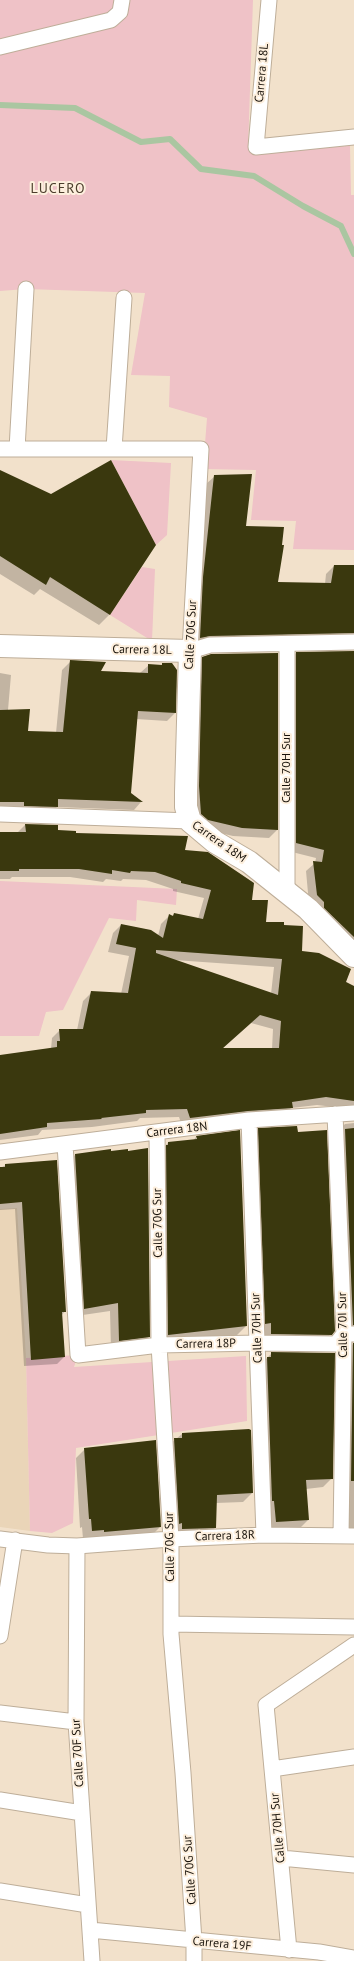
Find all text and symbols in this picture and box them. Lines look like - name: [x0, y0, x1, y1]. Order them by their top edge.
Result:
- street label: Carrera 18L: [252, 43, 272, 103]
- district label: LUCERO: [30, 181, 86, 197]
- street label: Calle 70G Sur: [182, 600, 200, 670]
- street label: Carrera 18L: [112, 642, 172, 658]
- street label: Calle 70H Sur: [280, 733, 294, 803]
- street label: Carrera 18M: [189, 818, 249, 866]
- street label: Carrera 18N: [146, 1119, 208, 1141]
- street label: Calle 70G Sur: [150, 1188, 166, 1258]
- street label: Calle 70I Sur: [335, 1292, 351, 1358]
- street label: Calle 70H Sur: [249, 1293, 265, 1363]
- street label: Carrera 18P: [176, 1336, 236, 1352]
- street label: Calle 70G Sur: [162, 1512, 178, 1582]
- street label: Carrera 18R: [195, 1528, 255, 1544]
- street label: Calle 70F Sur: [69, 1719, 87, 1787]
- street label: Calle 70H Sur: [268, 1792, 288, 1864]
- street label: Calle 70G Sur: [180, 1835, 200, 1905]
- street label: Carrera 19F: [192, 1934, 252, 1954]

